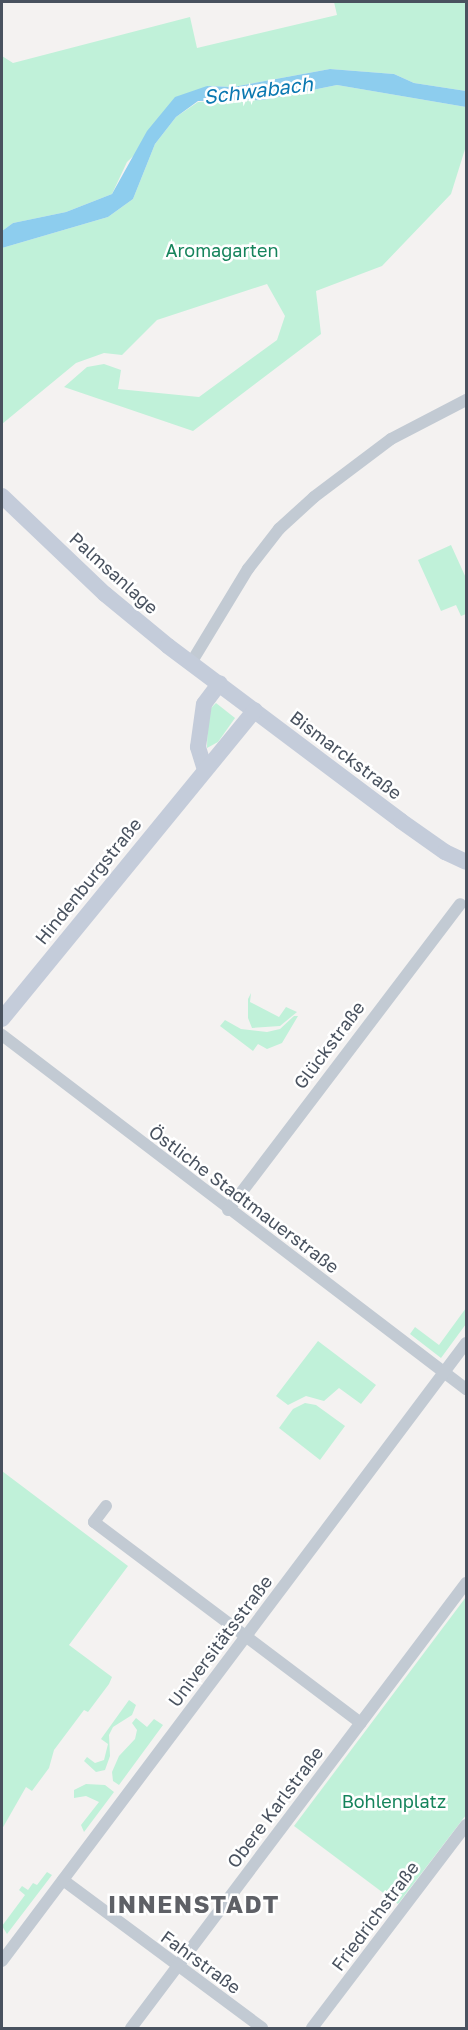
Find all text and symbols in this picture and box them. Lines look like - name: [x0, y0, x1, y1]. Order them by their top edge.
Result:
- water label: Schwabach: [202, 71, 314, 109]
- park label: Aromagarten: [165, 239, 279, 261]
- street label: Palmsanlage: [65, 528, 163, 618]
- street label: Bismarckstraße: [286, 706, 406, 804]
- street label: Hindenburgstraße: [30, 813, 146, 949]
- street label: Glückstraße: [289, 997, 369, 1093]
- street label: Östliche Stadtmauerstraße: [145, 1120, 343, 1278]
- street label: Universitätsstraße: [163, 1571, 277, 1711]
- street label: Obere Karlstraße: [222, 1742, 328, 1872]
- park label: Bohlenplatz: [342, 1790, 446, 1812]
- street label: Friedrichstraße: [327, 1857, 423, 1975]
- district label: INNENSTADT: [108, 1890, 280, 1918]
- street label: Fahrstraße: [157, 1926, 245, 1998]

